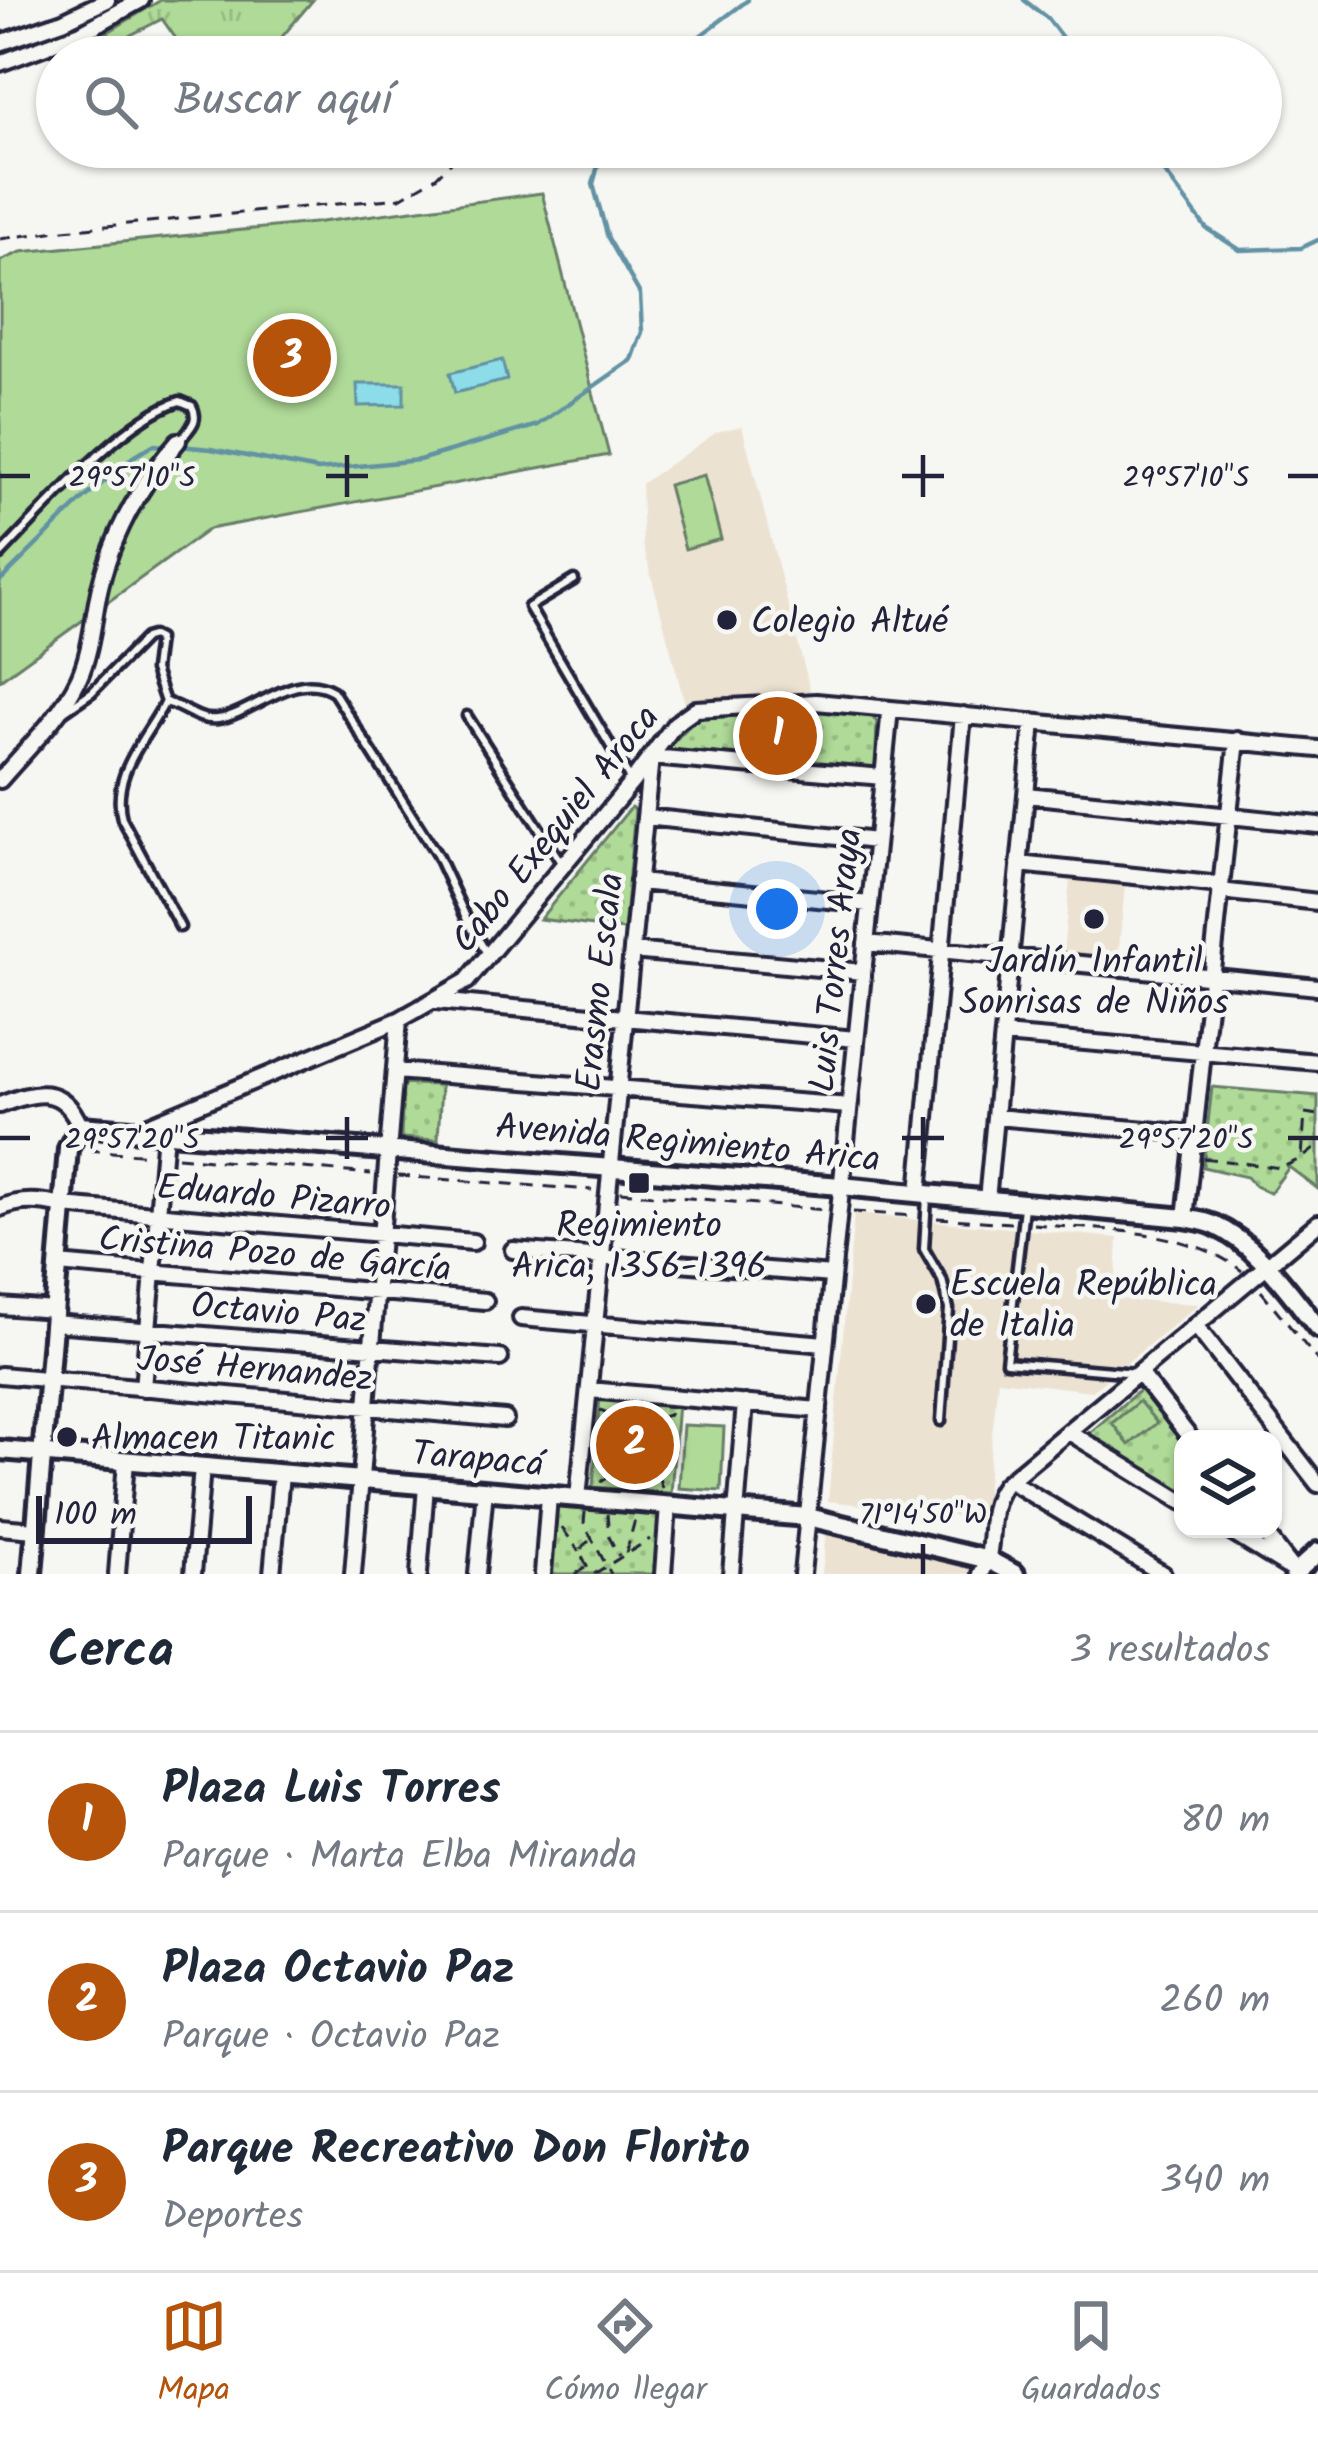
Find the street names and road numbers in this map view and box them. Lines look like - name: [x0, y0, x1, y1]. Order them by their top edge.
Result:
- street label: Cabo Exequiel Aroca: [438, 693, 675, 967]
- street label: Luis Torres Araya: [795, 826, 880, 1095]
- street label: Erasmo Escala: [562, 870, 641, 1095]
- street label: Avenida Regimiento Arica: [493, 1099, 882, 1190]
- street label: Eduardo Pizarro: [154, 1160, 393, 1237]
- street label: Cristina Pozo de García: [96, 1212, 453, 1299]
- street label: Octavio Paz: [189, 1278, 369, 1351]
- street label: José Hernandez: [135, 1332, 375, 1409]
- street label: Tarapacá: [409, 1426, 549, 1495]

